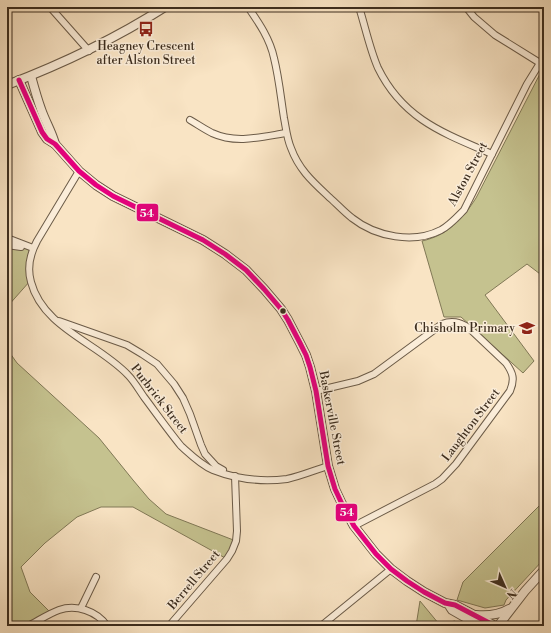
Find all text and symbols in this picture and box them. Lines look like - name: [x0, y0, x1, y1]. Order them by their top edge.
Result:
- bus stop icon: Heagney Crescent after Alston Street: [137, 20, 155, 38]
- place label: Heagney Crescent after Alston Street: [97, 39, 196, 68]
- street label: Alston Street: [444, 139, 491, 209]
- line badge: 54: [136, 203, 159, 222]
- text: 54: [140, 207, 154, 221]
- unlabelled marker: [278, 306, 288, 316]
- school or university icon: Chisholm Primary: [518, 319, 536, 337]
- place label: Chisholm Primary: [414, 321, 515, 336]
- street label: Purbrick Street: [127, 361, 191, 437]
- street label: Baskerville Street: [315, 369, 349, 467]
- street label: Laughton Street: [439, 385, 504, 464]
- line badge: 54: [335, 503, 358, 522]
- text: 54: [340, 506, 354, 520]
- street label: Berrell Street: [164, 547, 224, 614]
- north arrow: [485, 567, 525, 607]
- text: N: [503, 585, 519, 602]

